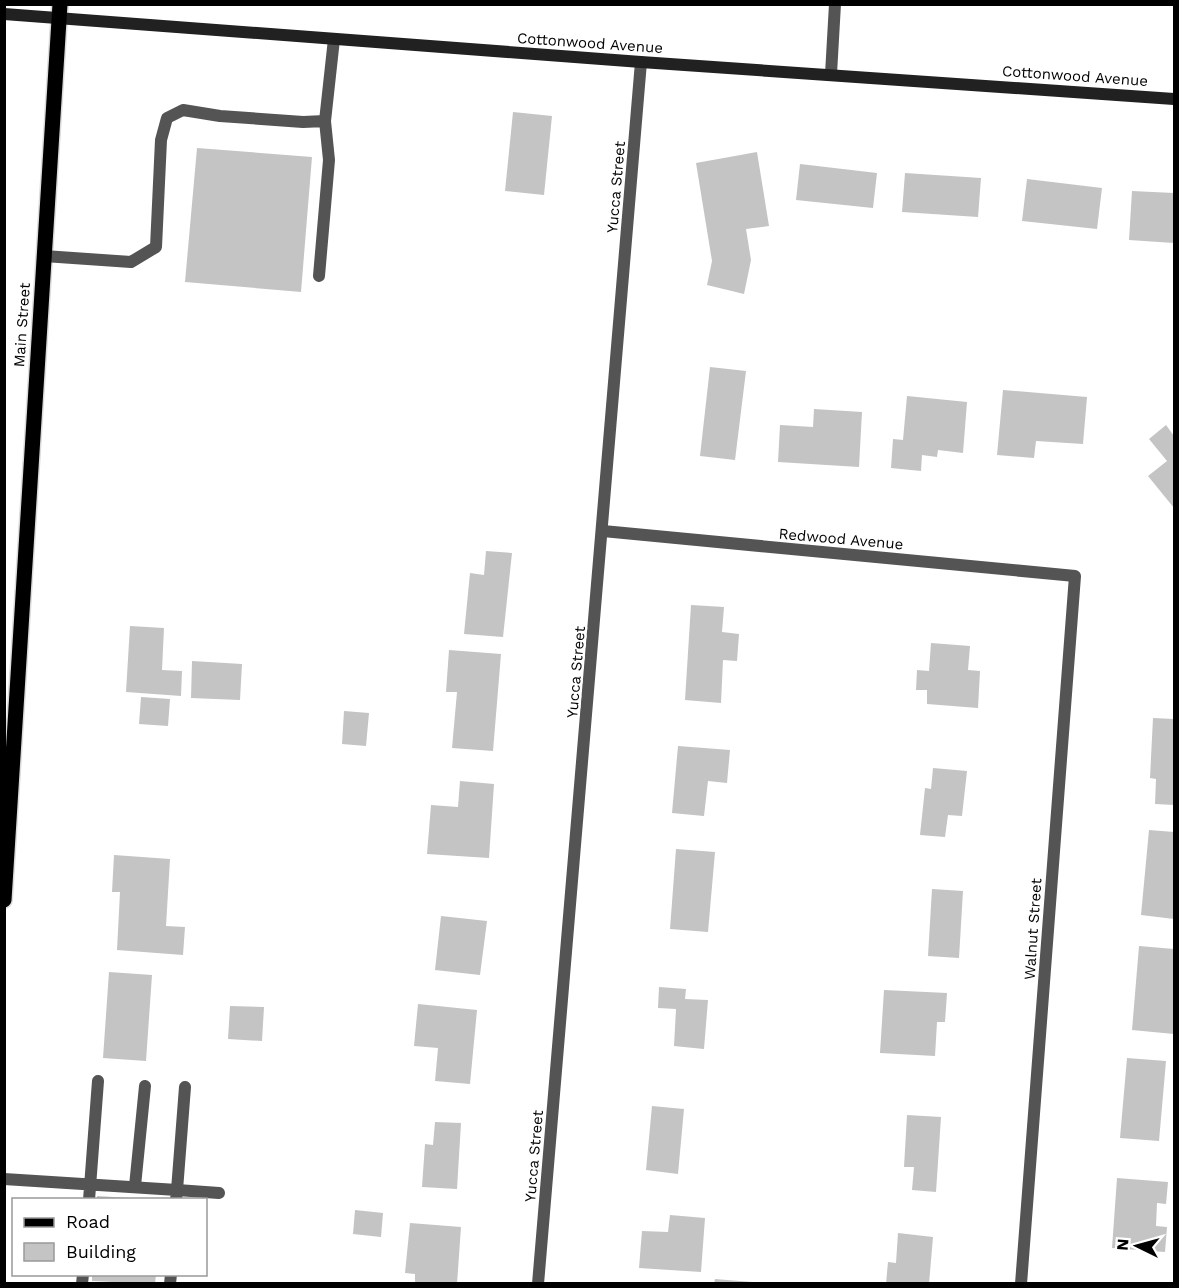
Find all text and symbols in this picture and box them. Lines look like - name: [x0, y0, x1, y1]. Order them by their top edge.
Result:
- street label: Cottonwood Avenue: [516, 29, 664, 57]
- street label: Cottonwood Avenue: [1001, 62, 1149, 90]
- street label: Yucca Street: [603, 140, 629, 234]
- street label: Main Street: [10, 281, 34, 368]
- street label: Redwood Avenue: [778, 525, 904, 553]
- street label: Yucca Street: [563, 625, 589, 719]
- street label: Walnut Street: [1020, 877, 1046, 981]
- street label: Yucca Street: [521, 1109, 547, 1203]
- legend: [12, 1198, 207, 1276]
- text: Road: [66, 1211, 110, 1232]
- north arrow: [1107, 1216, 1167, 1276]
- text: N: [1113, 1238, 1133, 1251]
- text: Building: [66, 1241, 136, 1262]

